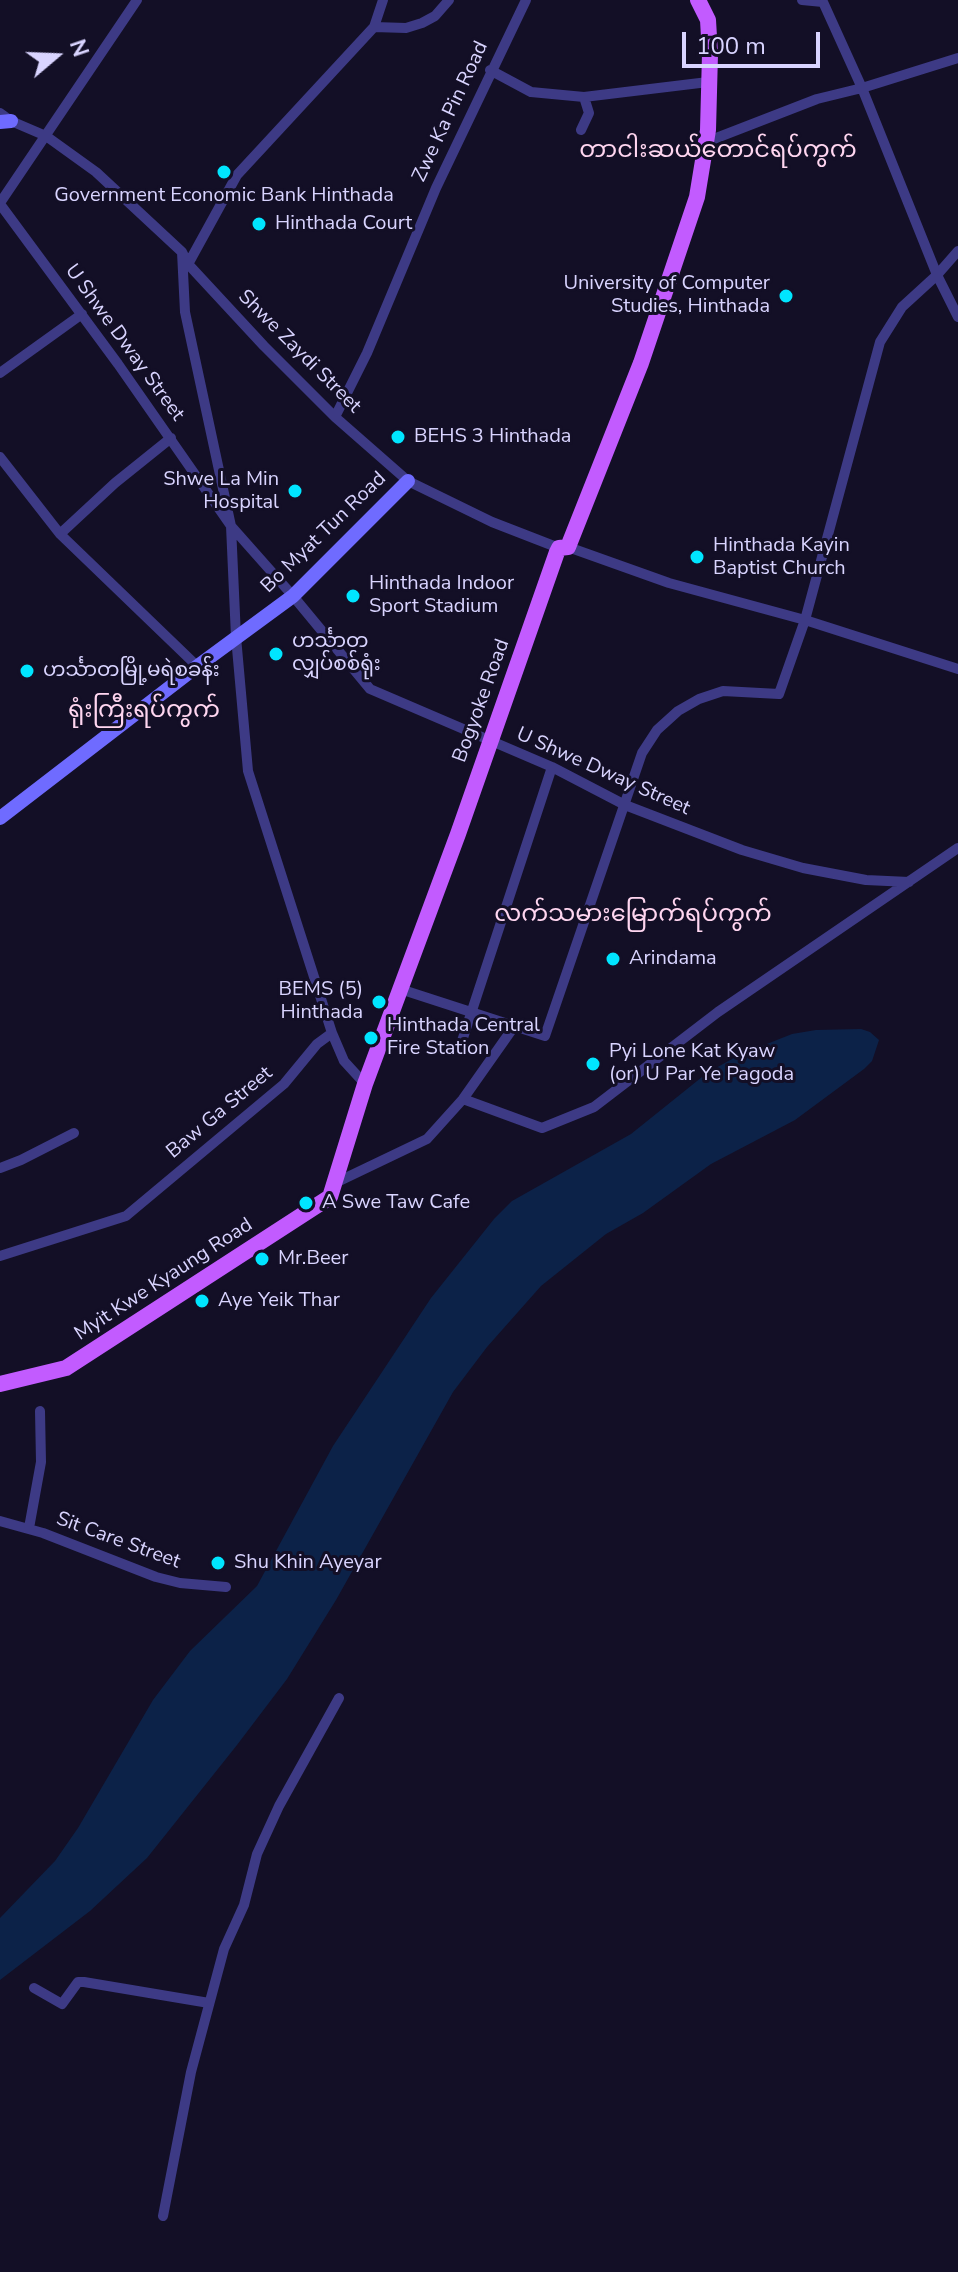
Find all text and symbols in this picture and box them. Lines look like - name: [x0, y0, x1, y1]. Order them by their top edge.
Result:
- north arrow: [16, 16, 96, 96]
- scale bar: [686, 16, 824, 66]
- text: 100 m: [696, 30, 766, 62]
- text: N: [62, 36, 96, 61]
- street label: Zwe Ka Pin Road: [408, 38, 494, 186]
- district label: တာငါးဆယ်တောင်ရပ်ကွက်: [579, 137, 857, 165]
- marker: Government Economic Bank Hinthada: [215, 163, 233, 181]
- place label: Government Economic Bank Hinthada: [54, 184, 394, 208]
- place label: Hinthada Court: [275, 212, 412, 236]
- marker: Hinthada Court: [250, 215, 268, 233]
- street label: U Shwe Dway Street: [59, 260, 189, 426]
- place label: University of Computer Studies, Hinthada: [563, 272, 770, 319]
- street label: Shwe Zaydi Street: [232, 285, 366, 419]
- marker: University of Computer Studies, Hinthada: [777, 287, 795, 305]
- place label: BEHS 3 Hinthada: [414, 425, 571, 449]
- marker: BEHS 3 Hinthada: [389, 428, 407, 446]
- street label: Bo Myat Tun Road: [256, 467, 392, 599]
- place label: Shwe La Min Hospital: [163, 468, 279, 515]
- marker: Shwe La Min Hospital: [286, 482, 304, 500]
- place label: Hinthada Kayin Baptist Church: [713, 534, 850, 581]
- marker: Hinthada Kayin Baptist Church: [688, 548, 706, 566]
- place label: Hinthada Indoor Sport Stadium: [369, 572, 514, 619]
- marker: Hinthada Indoor Sport Stadium: [344, 587, 362, 605]
- place label: ဟင်္သာတ လျှပ်စစ်ရုံး: [292, 630, 381, 677]
- street label: Bogyoke Road: [449, 636, 515, 766]
- marker: ဟင်္သာတ လျှပ်စစ်ရုံး: [267, 645, 285, 663]
- place label: ဟင်္သာတမြို့မရဲစခန်း: [43, 659, 220, 683]
- marker: ဟင်္သာတမြို့မရဲစခန်း: [18, 662, 36, 680]
- district label: ရုံးကြီးရပ်ကွက်: [68, 697, 220, 725]
- street label: U Shwe Dway Street: [512, 723, 694, 821]
- district label: လက်သမားမြောက်ရပ်ကွက်: [494, 901, 772, 929]
- place label: Arindama: [629, 947, 717, 971]
- marker: Arindama: [604, 950, 622, 968]
- place label: BEMS (5) Hinthada: [279, 978, 363, 1025]
- marker: BEMS (5) Hinthada: [370, 993, 388, 1011]
- place label: Hinthada Central Fire Station: [387, 1014, 540, 1061]
- marker: Hinthada Central Fire Station: [362, 1029, 380, 1047]
- place label: Pyi Lone Kat Kyaw (or) U Par Ye Pagoda: [609, 1040, 794, 1087]
- marker: Pyi Lone Kat Kyaw (or) U Par Ye Pagoda: [584, 1055, 602, 1073]
- street label: Baw Ga Street: [162, 1062, 278, 1164]
- place label: A Swe Taw Cafe: [322, 1191, 470, 1215]
- marker: A Swe Taw Cafe: [297, 1194, 315, 1212]
- street label: Myit Kwe Kyaung Road: [71, 1214, 257, 1346]
- place label: Mr.Beer: [278, 1247, 348, 1271]
- marker: Mr.Beer: [253, 1250, 271, 1268]
- place label: Aye Yeik Thar: [218, 1289, 340, 1313]
- marker: Aye Yeik Thar: [193, 1292, 211, 1310]
- street label: Sit Care Street: [53, 1507, 183, 1575]
- place label: Shu Khin Ayeyar: [234, 1551, 382, 1575]
- marker: Shu Khin Ayeyar: [209, 1554, 227, 1572]

